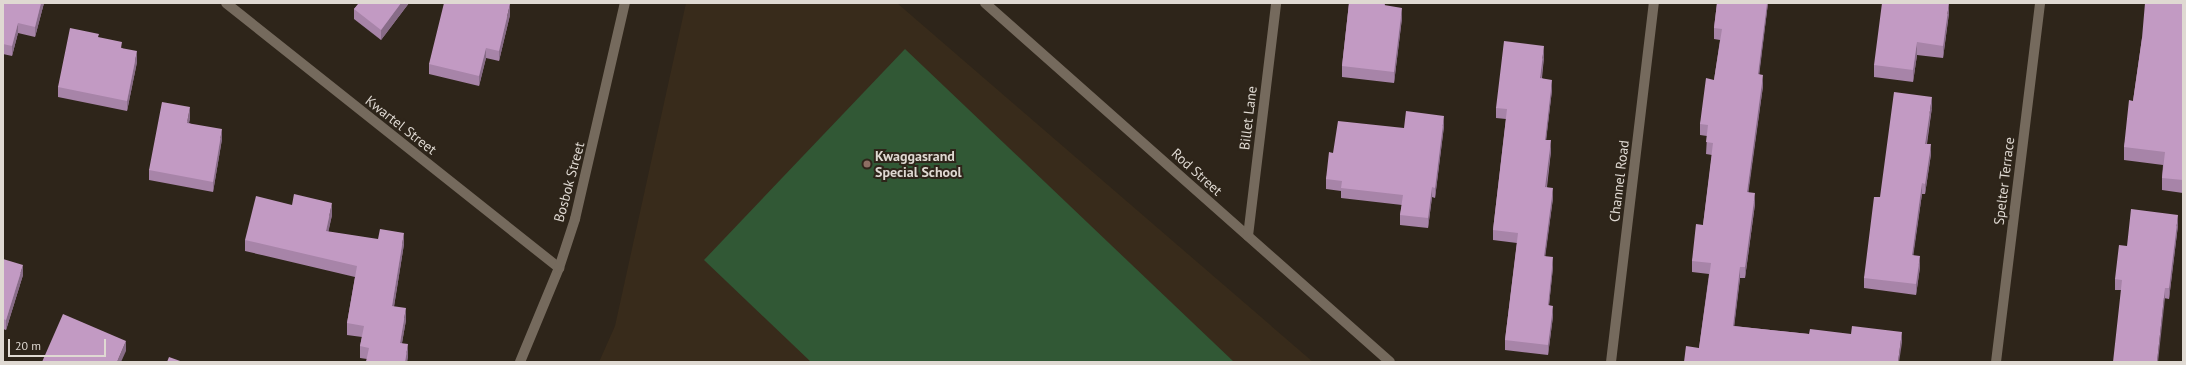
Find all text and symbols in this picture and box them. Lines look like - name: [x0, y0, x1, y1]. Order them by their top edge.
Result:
- street label: Billet Lane: [1236, 85, 1260, 151]
- street label: Kwartel Street: [362, 92, 440, 158]
- street label: Spelter Terrace: [1990, 136, 2018, 226]
- street label: Channel Road: [1606, 139, 1632, 223]
- street label: Bosbok Street: [550, 140, 588, 224]
- street label: Rod Street: [1168, 145, 1226, 199]
- place label: Kwaggasrand Special School: [875, 148, 962, 180]
- marker: Kwaggasrand Special School: [862, 159, 872, 169]
- scale bar: [10, 331, 108, 357]
- text: 20 m: [15, 338, 41, 353]

